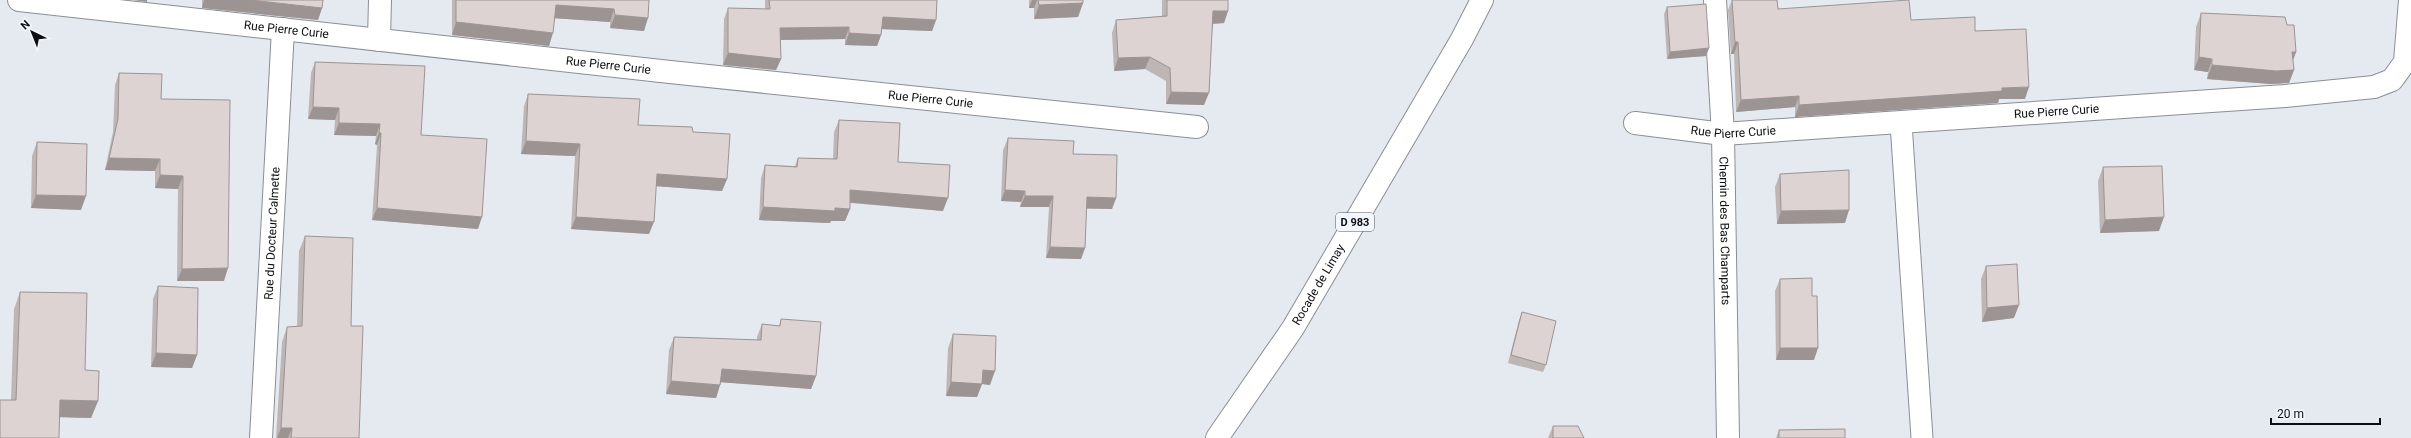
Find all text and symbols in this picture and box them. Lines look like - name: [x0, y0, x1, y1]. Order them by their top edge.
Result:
- north arrow: [12, 12, 52, 52]
- text: N: [18, 17, 33, 32]
- street label: Rue Pierre Curie: [243, 18, 330, 41]
- street label: Rue Pierre Curie: [565, 54, 652, 77]
- street label: Rue Pierre Curie: [887, 88, 974, 111]
- street label: Rue Pierre Curie: [2013, 102, 2100, 121]
- street label: Rue Pierre Curie: [1690, 123, 1776, 141]
- street label: Chemin des Bas Champarts: [1716, 156, 1733, 305]
- street label: Rue du Docteur Calmette: [261, 166, 283, 300]
- road number: D 983: [1336, 213, 1374, 231]
- street label: Rocade de Limay: [1289, 241, 1348, 328]
- scale bar: [2271, 400, 2380, 426]
- text: 20 m: [2277, 407, 2304, 421]

